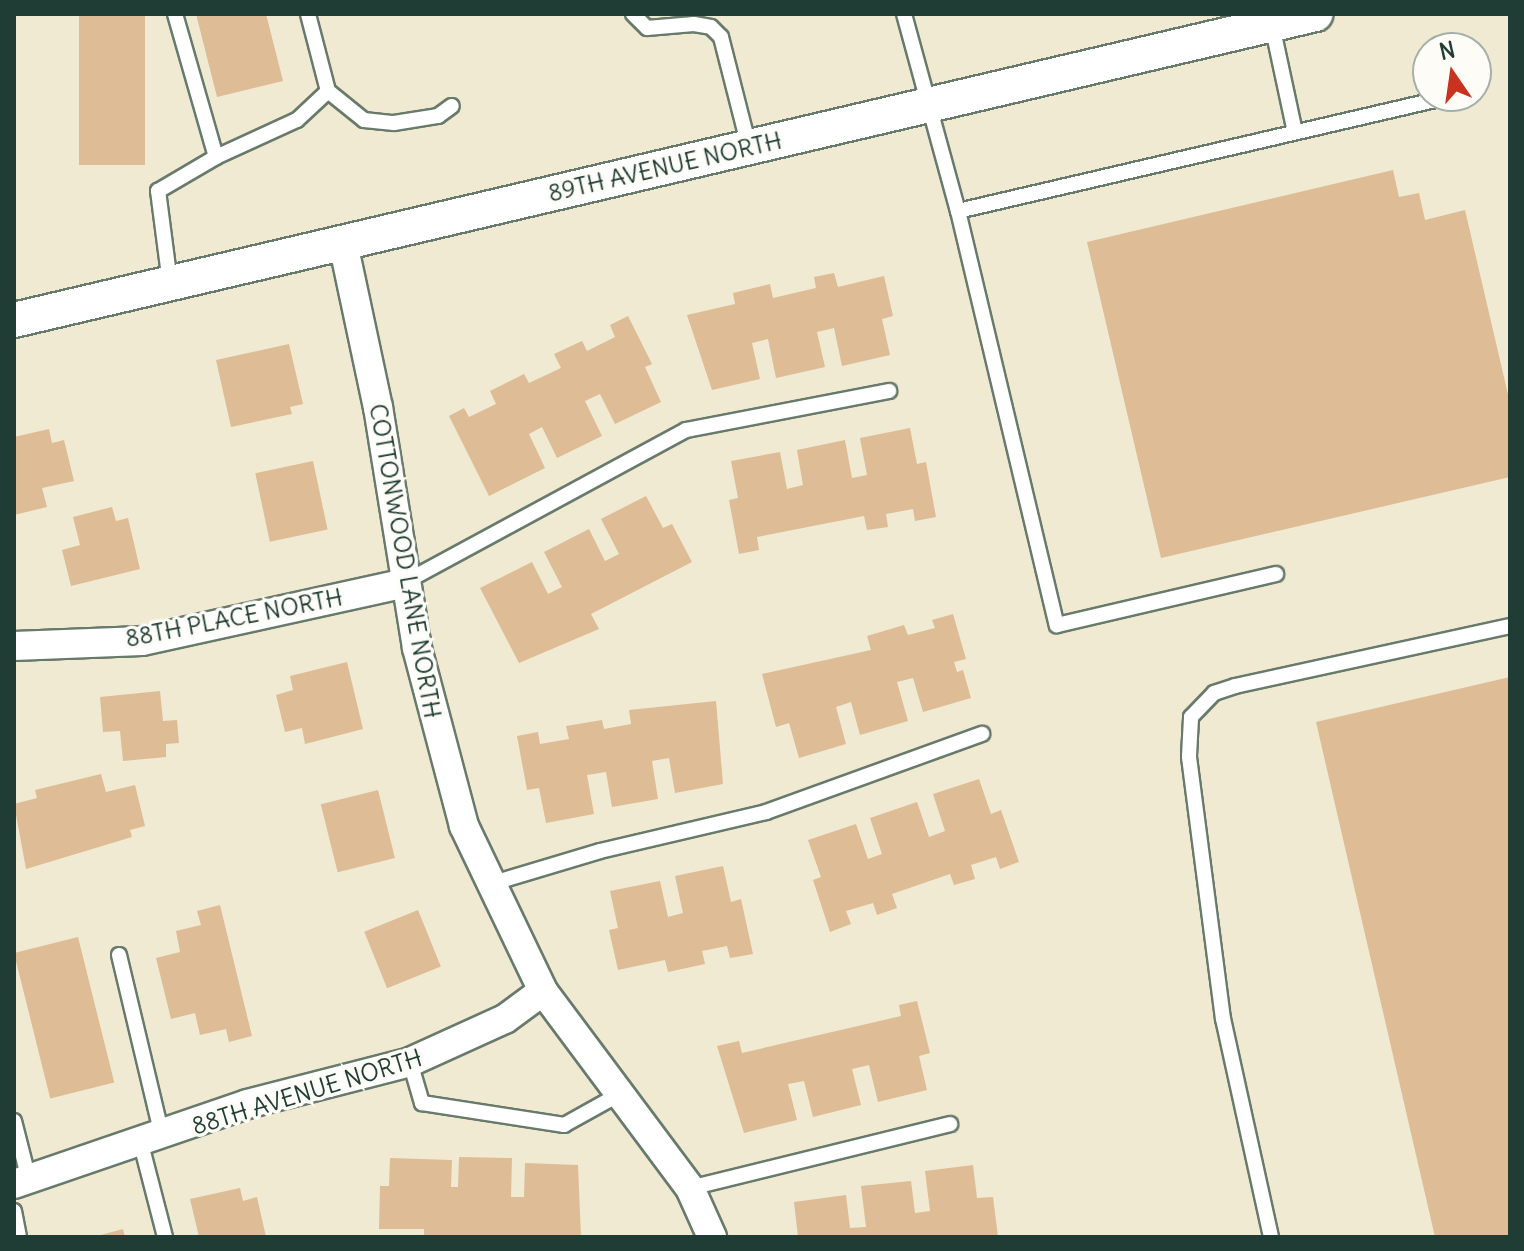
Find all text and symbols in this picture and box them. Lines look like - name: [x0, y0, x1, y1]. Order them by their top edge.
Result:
- north arrow: [1412, 32, 1492, 112]
- text: N: [1436, 35, 1458, 66]
- street label: 89TH AVENUE NORTH: [545, 126, 785, 208]
- street label: COTTONWOOD LANE NORTH: [363, 401, 447, 721]
- street label: 88TH PLACE NORTH: [123, 583, 345, 653]
- street label: 88TH AVENUE NORTH: [189, 1043, 425, 1141]

